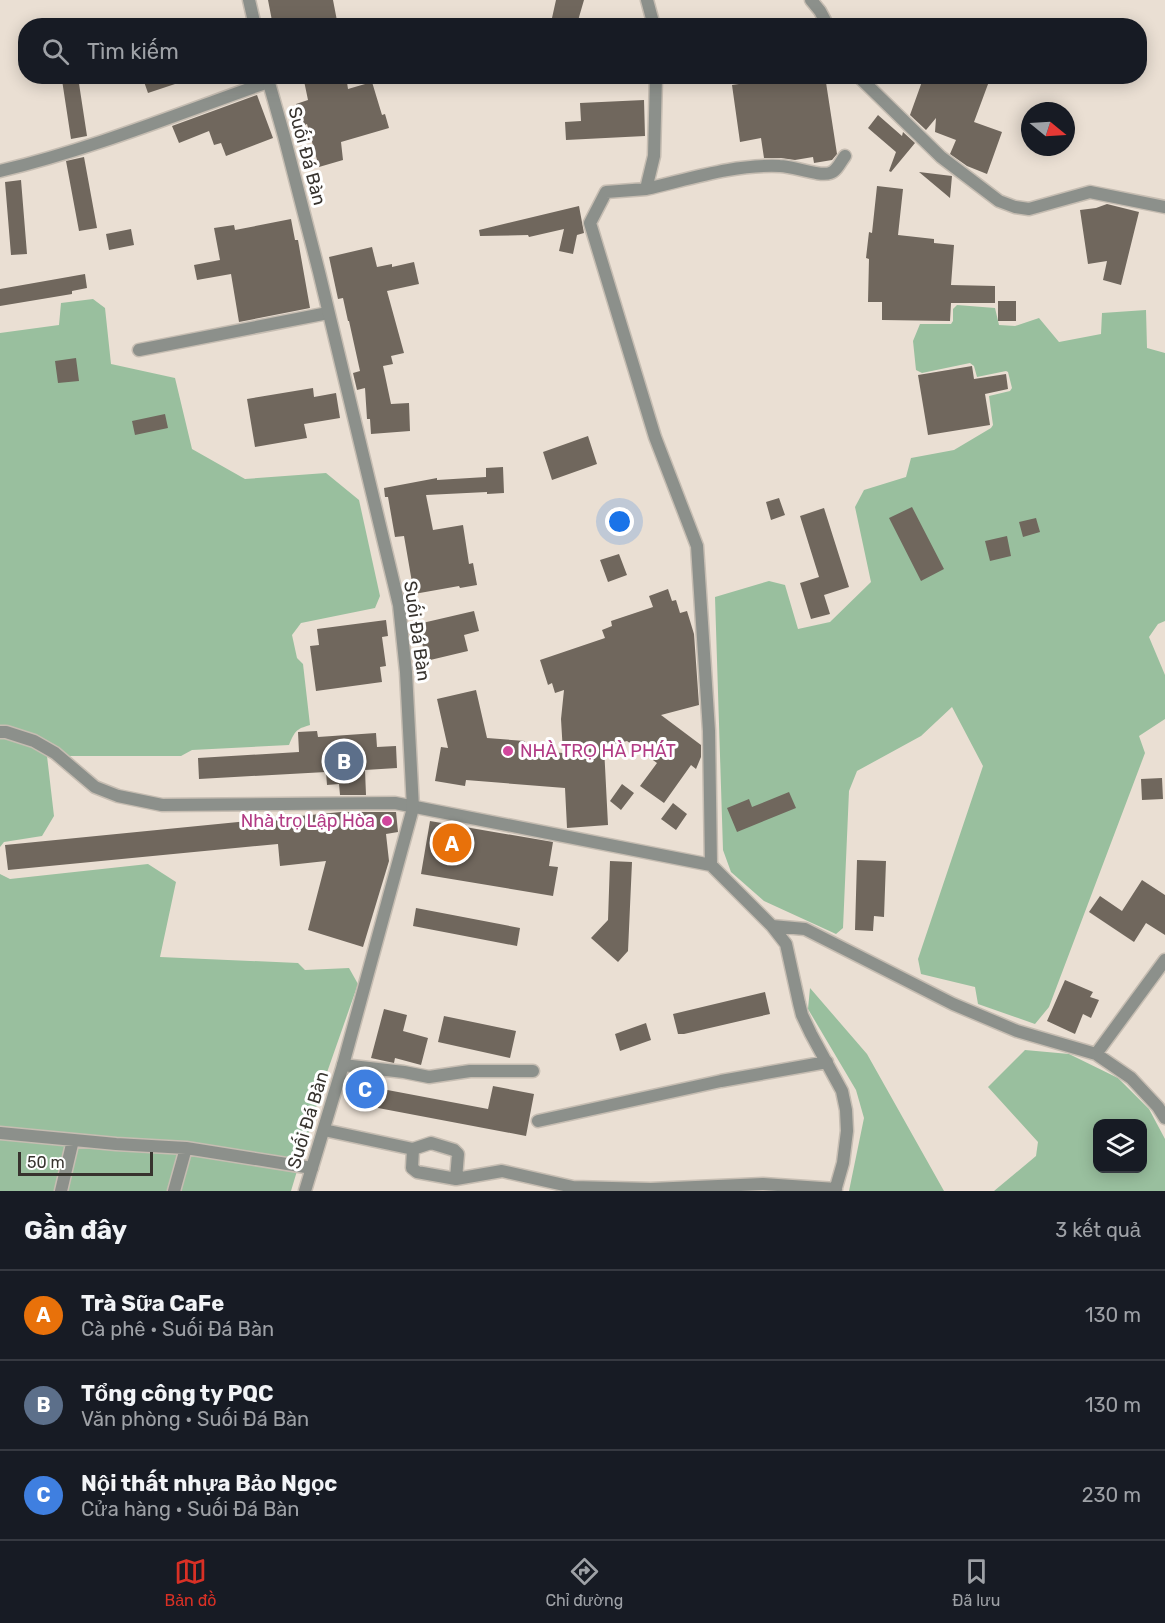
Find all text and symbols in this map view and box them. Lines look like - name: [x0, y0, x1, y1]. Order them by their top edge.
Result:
- search box: [18, 18, 1147, 84]
- icon: search: [39, 35, 72, 68]
- text: Tìm kiếm: [87, 38, 179, 65]
- north arrow: [1021, 102, 1075, 156]
- street label: Suối Đá Bàn: [283, 104, 331, 208]
- your location: [605, 507, 634, 536]
- street label: Suối Đá Bàn: [399, 579, 436, 683]
- pin: B: [324, 738, 364, 783]
- place label: NHÀ TRỌ HÀ PHÁT: [520, 740, 676, 762]
- marker: NHÀ TRỌ HÀ PHÁT: [501, 744, 515, 758]
- place label: Nhà trọ Lập Hòa: [241, 810, 375, 832]
- marker: Nhà trọ Lập Hòa: [380, 814, 394, 828]
- pin: A: [432, 820, 472, 866]
- pin: C: [346, 1066, 385, 1112]
- street label: Suối Đá Bàn: [282, 1068, 333, 1171]
- map controls: [1093, 1119, 1147, 1173]
- button: layers: [1093, 1119, 1147, 1173]
- scale bar: [18, 1149, 153, 1176]
- text: 50 m: [27, 1153, 65, 1172]
- text: Gần đây: [24, 1215, 127, 1246]
- text: 3 kết quả: [1055, 1218, 1141, 1242]
- text: Trà Sữa CaFe: [81, 1290, 224, 1317]
- text: A: [36, 1303, 51, 1327]
- text: 130 m: [1085, 1303, 1141, 1327]
- text: Cà phê · Suối Đá Bàn: [81, 1317, 274, 1341]
- text: Tổng công ty PQC: [81, 1380, 273, 1407]
- text: B: [36, 1393, 51, 1417]
- text: 130 m: [1085, 1393, 1141, 1417]
- text: Văn phòng · Suối Đá Bàn: [81, 1407, 309, 1431]
- text: Nội thất nhựa Bảo Ngọc: [81, 1470, 337, 1497]
- text: C: [36, 1483, 51, 1507]
- text: 230 m: [1082, 1483, 1141, 1507]
- text: Cửa hàng · Suối Đá Bàn: [81, 1497, 299, 1521]
- tab: Bản đồ: [165, 1555, 216, 1610]
- tab: Chỉ đường: [545, 1555, 623, 1610]
- tab: Đã lưu: [952, 1555, 1000, 1610]

